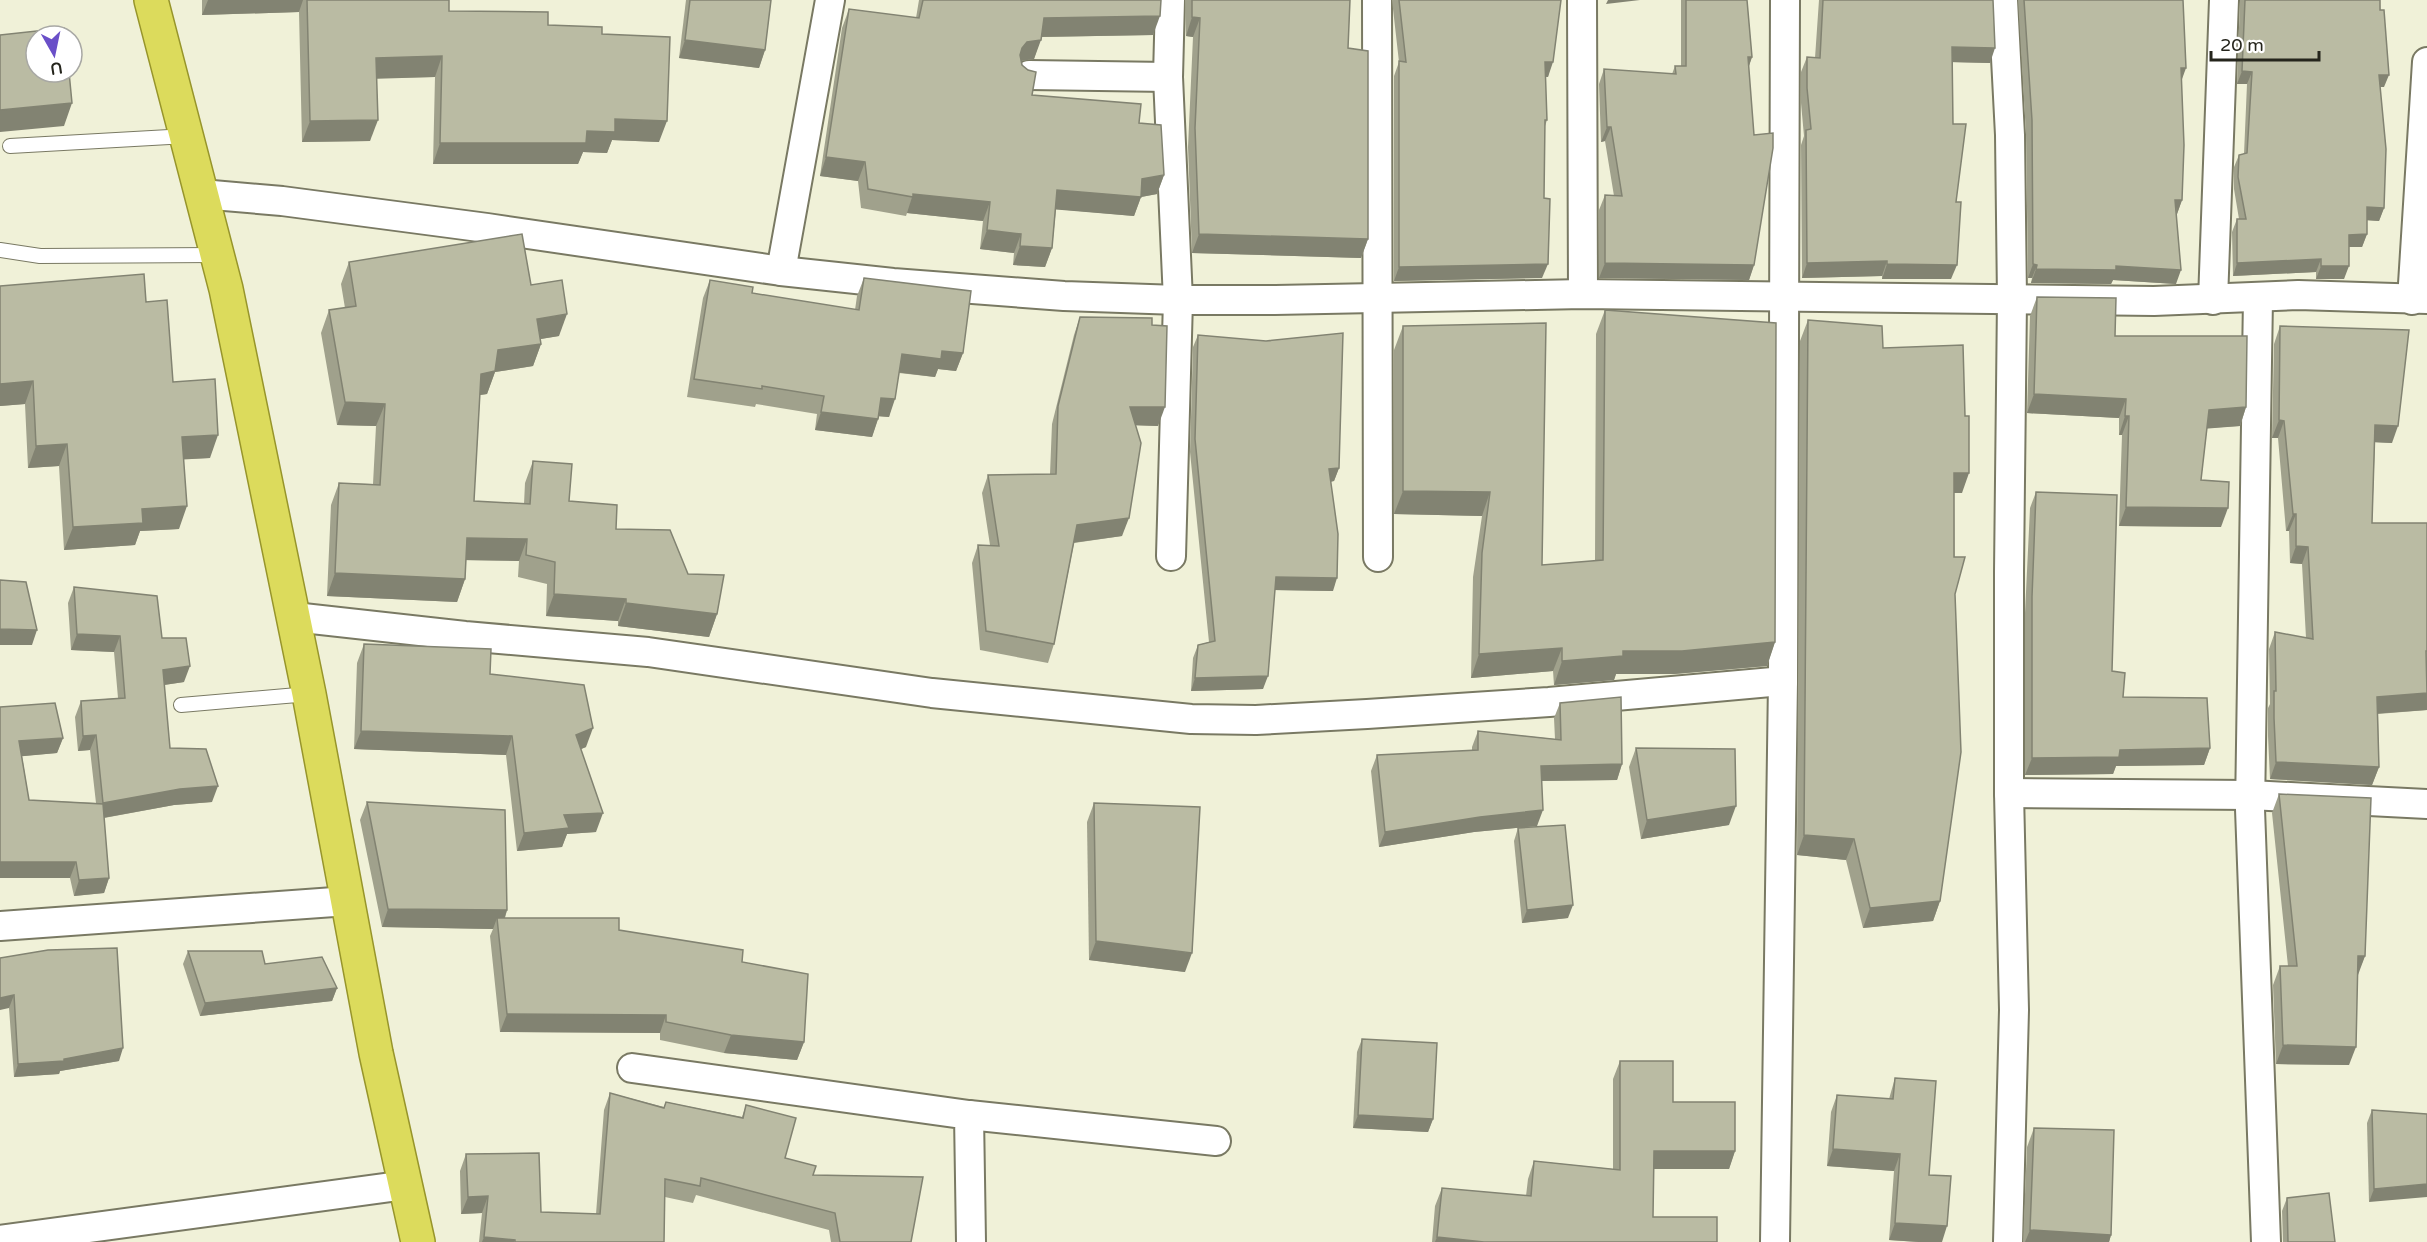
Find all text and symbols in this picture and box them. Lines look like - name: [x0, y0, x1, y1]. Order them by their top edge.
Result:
- north arrow: [24, 24, 84, 84]
- scale bar: [2211, 24, 2319, 62]
- text: 20 m: [2220, 34, 2264, 56]
- text: U: [49, 57, 64, 79]

